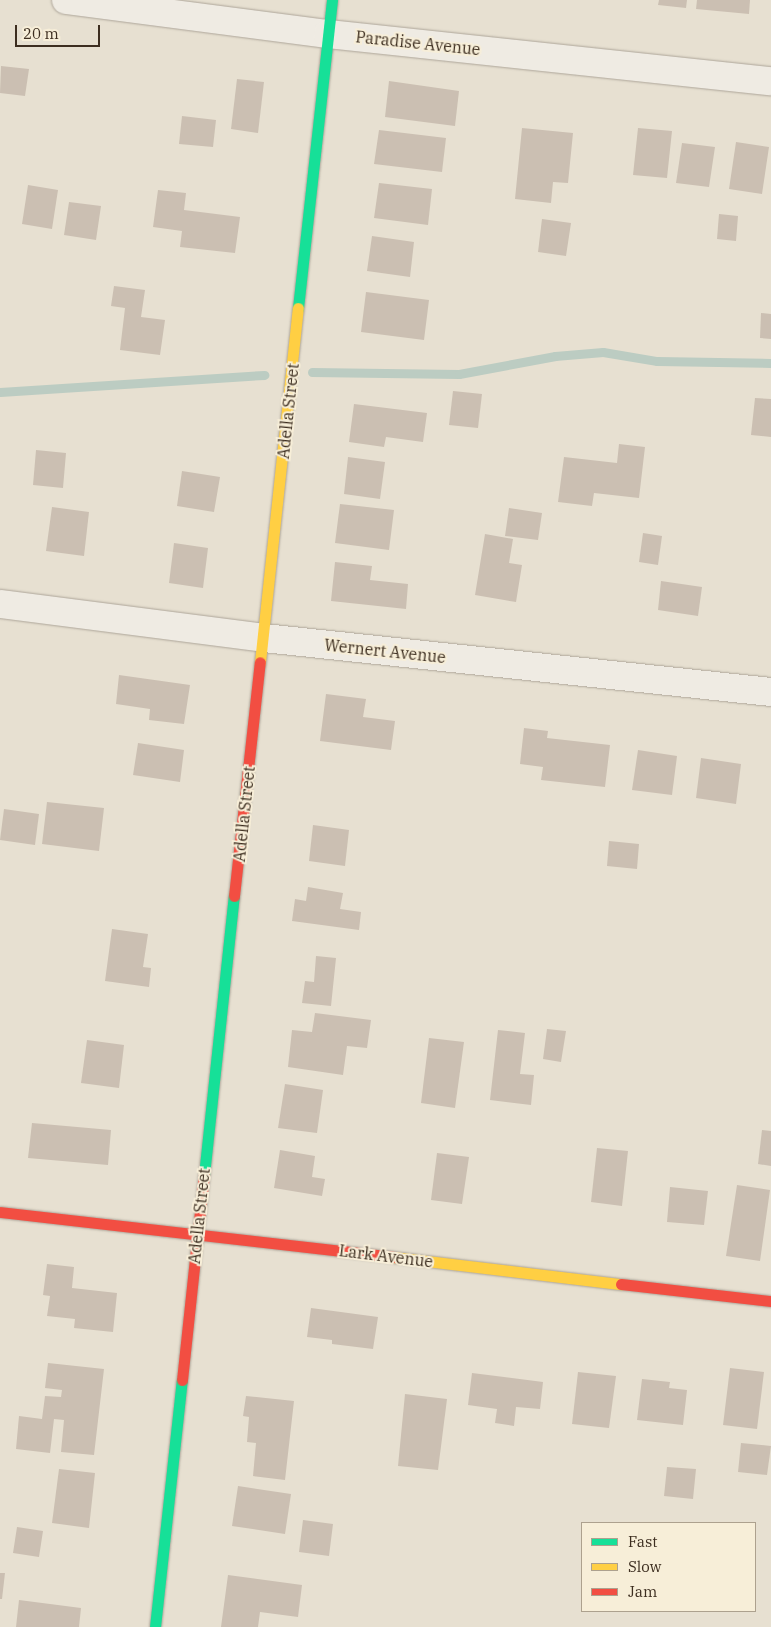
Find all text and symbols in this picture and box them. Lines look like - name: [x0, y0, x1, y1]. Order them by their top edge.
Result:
- scale bar: [18, 15, 102, 47]
- text: 20 m: [23, 24, 59, 43]
- street label: Paradise Avenue: [355, 27, 481, 59]
- street label: Adella Street: [273, 362, 303, 460]
- street label: Wernert Avenue: [323, 635, 447, 667]
- street label: Adella Street: [229, 765, 259, 863]
- street label: Adella Street: [184, 1167, 214, 1265]
- street label: Lark Avenue: [338, 1241, 434, 1271]
- legend: [581, 1522, 756, 1612]
- text: Fast: [628, 1532, 658, 1551]
- text: Slow: [628, 1557, 661, 1576]
- text: Jam: [628, 1582, 657, 1601]

